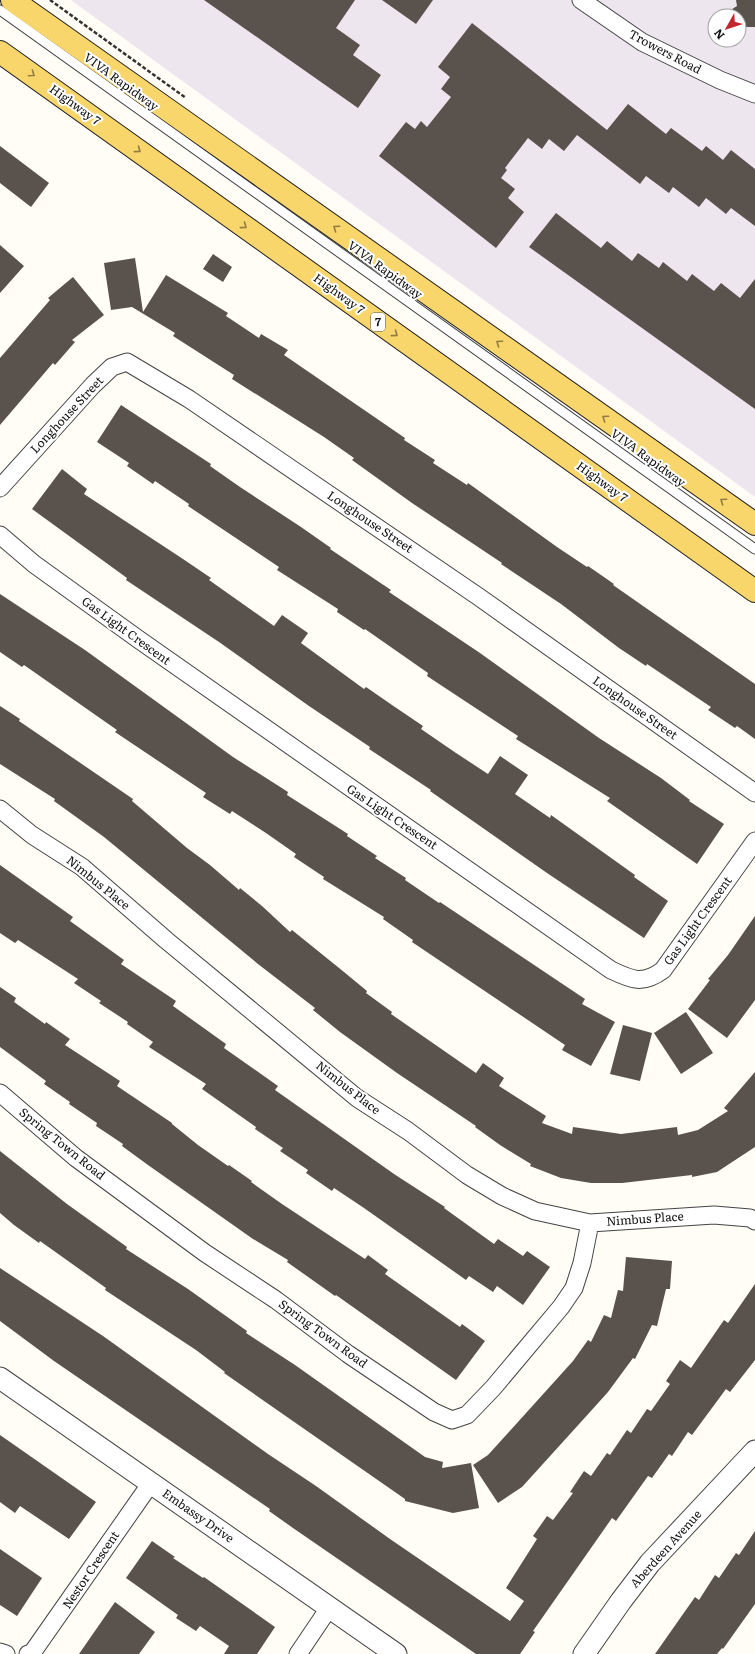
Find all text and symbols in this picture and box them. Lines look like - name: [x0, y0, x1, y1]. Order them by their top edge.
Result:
- north arrow: [707, 8, 747, 48]
- street label: Trowers Road: [626, 24, 706, 78]
- text: N: [709, 26, 728, 44]
- street label: VIVA Rapidway: [80, 48, 163, 115]
- one-way arrow: [28, 70, 35, 77]
- street label: Highway 7: [46, 79, 105, 129]
- one-way arrow: [134, 145, 141, 153]
- one-way arrow: [239, 221, 246, 228]
- one-way arrow: [333, 226, 340, 233]
- street label: VIVA Rapidway: [344, 236, 427, 303]
- street label: Highway 7: [310, 268, 369, 318]
- road number: 7: [371, 313, 385, 331]
- one-way arrow: [391, 329, 398, 337]
- one-way arrow: [496, 340, 503, 348]
- street label: Longhouse Street: [26, 372, 107, 457]
- one-way arrow: [603, 416, 610, 423]
- street label: VIVA Rapidway: [607, 424, 690, 491]
- street label: Highway 7: [573, 456, 632, 506]
- street label: Longhouse Street: [324, 486, 417, 557]
- one-way arrow: [720, 498, 727, 506]
- street label: Gas Light Crescent: [78, 592, 175, 669]
- street label: Longhouse Street: [589, 671, 682, 743]
- street label: Gas Light Crescent: [344, 779, 442, 853]
- street label: Nimbus Place: [63, 851, 134, 914]
- street label: Gas Light Crescent: [659, 872, 736, 969]
- street label: Nimbus Place: [313, 1056, 385, 1118]
- street label: Spring Town Road: [16, 1103, 110, 1184]
- street label: Nimbus Place: [606, 1206, 684, 1230]
- street label: Spring Town Road: [275, 1295, 372, 1372]
- street label: Embassy Drive: [159, 1484, 238, 1547]
- street label: Aberdeen Avenue: [625, 1505, 705, 1591]
- street label: Nestor Crescent: [57, 1527, 123, 1612]

